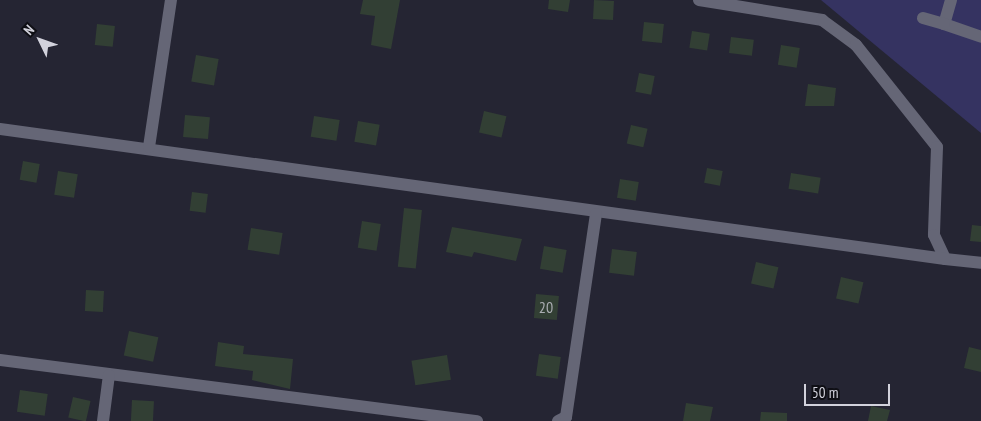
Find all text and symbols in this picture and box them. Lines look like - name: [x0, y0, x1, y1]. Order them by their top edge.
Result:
- north arrow: [15, 15, 65, 65]
- text: N: [20, 21, 38, 39]
- house number: 20: [539, 297, 553, 317]
- scale bar: [806, 374, 892, 406]
- text: 50 m: [812, 383, 838, 402]

